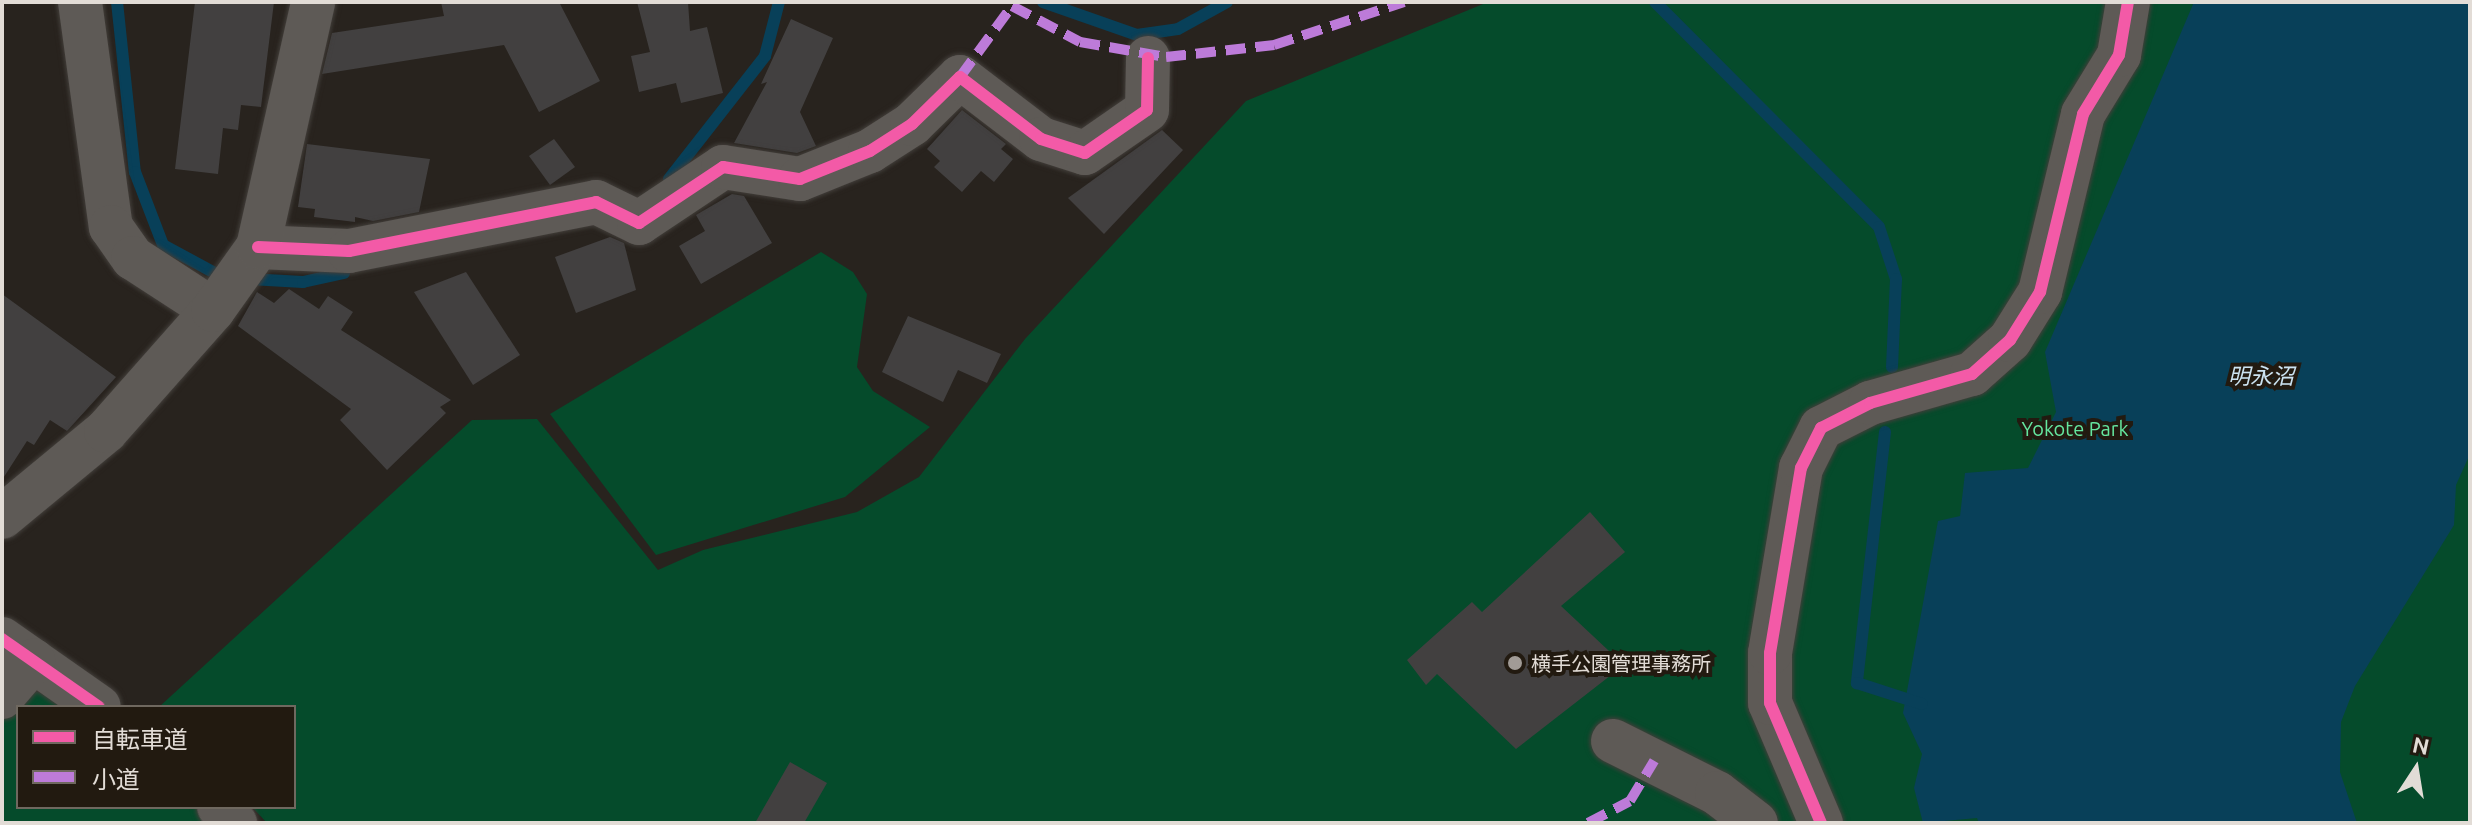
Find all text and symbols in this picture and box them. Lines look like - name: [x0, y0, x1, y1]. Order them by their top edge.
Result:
- water label: 明永沼: [2228, 363, 2294, 389]
- park label: Yokote Park: [2022, 416, 2128, 440]
- place label: 横手公園管理事務所: [1531, 651, 1711, 675]
- marker: 横手公園管理事務所: [1506, 654, 1524, 672]
- legend: [16, 705, 296, 809]
- text: 自転車道: [92, 726, 188, 753]
- north arrow: [2376, 729, 2456, 809]
- text: N: [2410, 731, 2432, 759]
- text: 小道: [92, 766, 140, 793]

